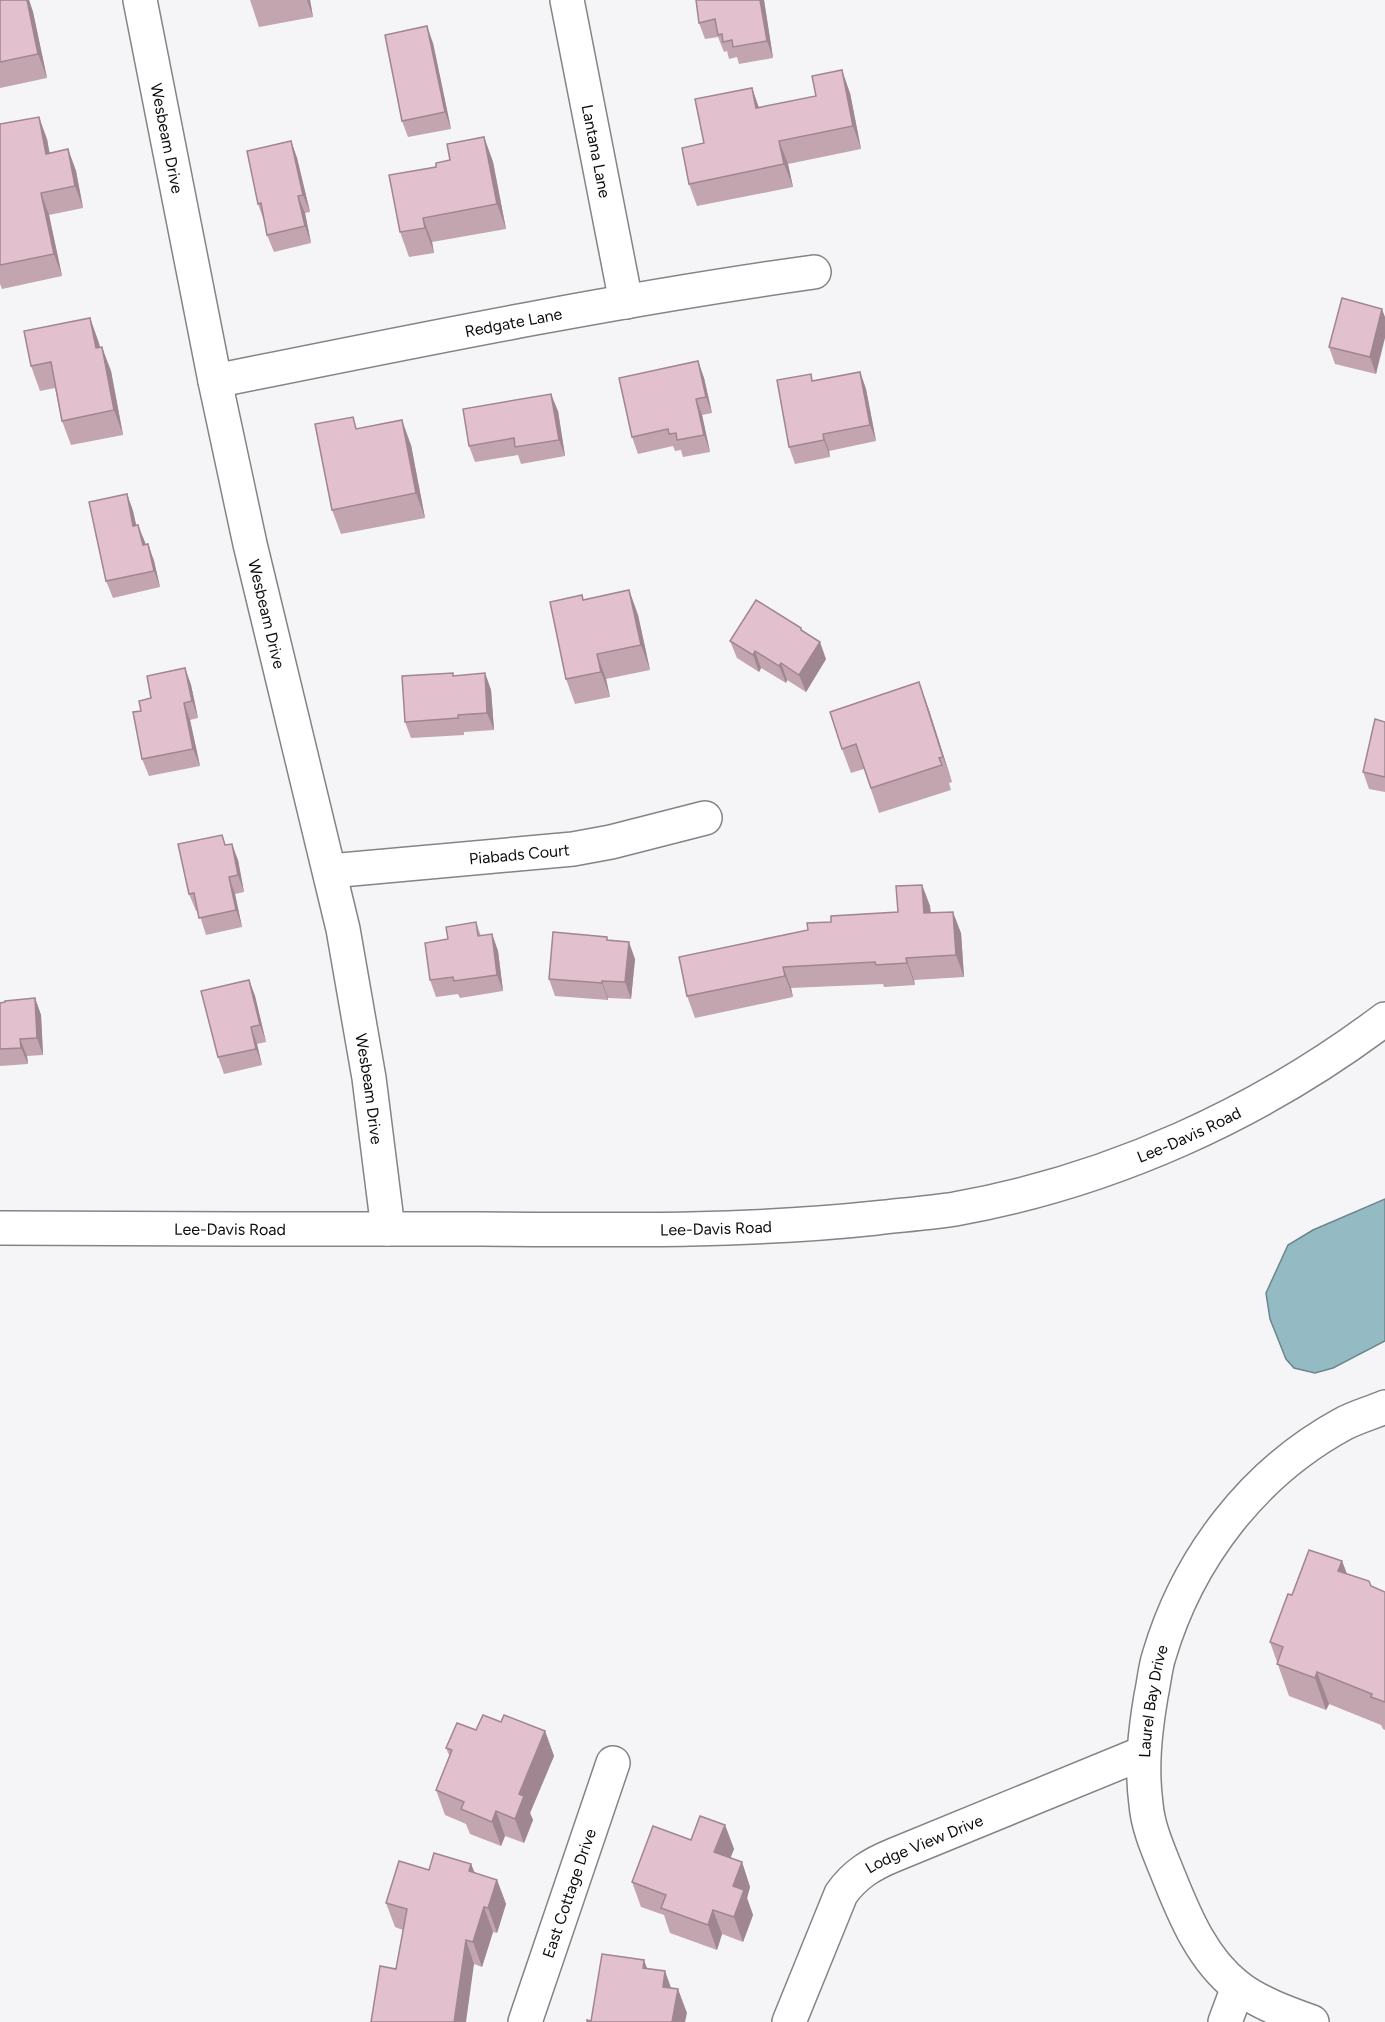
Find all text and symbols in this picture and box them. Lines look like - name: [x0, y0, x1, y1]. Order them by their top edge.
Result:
- street label: Wesbeam Drive: [147, 82, 187, 195]
- street label: Lantana Lane: [578, 103, 615, 200]
- street label: Redgate Lane: [463, 304, 564, 341]
- street label: Wesbeam Drive: [245, 557, 289, 671]
- street label: Piabads Court: [468, 840, 570, 868]
- street label: Wesbeam Drive: [352, 1032, 387, 1145]
- street label: Lee-Davis Road: [1134, 1103, 1244, 1166]
- street label: Lee-Davis Road: [660, 1217, 772, 1239]
- street label: Lee-Davis Road: [174, 1219, 286, 1238]
- street label: Laurel Bay Drive: [1134, 1642, 1172, 1758]
- street label: Lodge View Drive: [861, 1810, 986, 1877]
- street label: East Cottage Drive: [538, 1826, 600, 1960]

